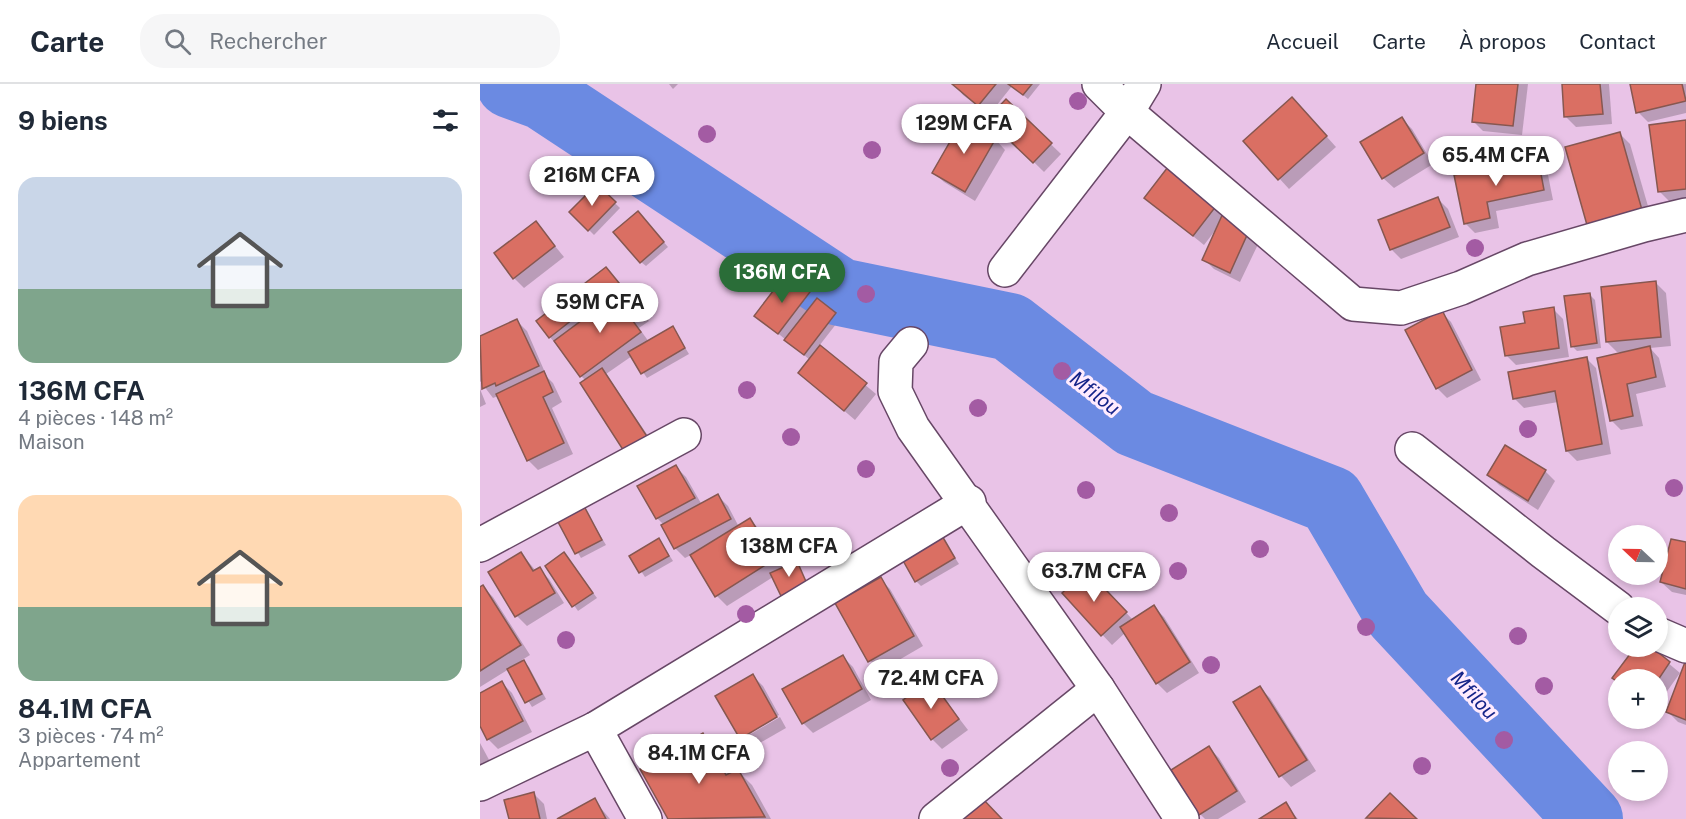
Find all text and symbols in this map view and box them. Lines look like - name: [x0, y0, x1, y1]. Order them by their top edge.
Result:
- search box: [140, 14, 560, 68]
- text: Carte: [30, 25, 104, 58]
- icon: search: [161, 25, 194, 58]
- text: Rechercher: [209, 28, 327, 54]
- text: Accueil: [1266, 29, 1339, 54]
- text: Carte: [1372, 29, 1426, 54]
- text: À propos: [1459, 29, 1546, 54]
- text: Contact: [1579, 29, 1656, 54]
- icon: filters: [429, 104, 462, 137]
- pin: 129M CFA: [902, 104, 1026, 155]
- text: 9 biens: [18, 105, 108, 136]
- text: 129M CFA: [915, 111, 1013, 135]
- pin: 65.4M CFA: [1427, 136, 1565, 187]
- text: 65.4M CFA: [1442, 143, 1550, 167]
- pin: 216M CFA: [530, 156, 654, 207]
- text: 216M CFA: [543, 163, 641, 187]
- icon: home: [186, 216, 294, 324]
- pin: 136M CFA: [720, 253, 844, 304]
- text: 136M CFA: [733, 260, 831, 284]
- pin: 59M CFA: [545, 283, 655, 334]
- text: 59M CFA: [555, 290, 645, 314]
- water label: Mfilou: [1065, 366, 1125, 420]
- text: 136M CFA: [18, 375, 145, 406]
- text: 4 pièces · 148 m²: [18, 406, 173, 430]
- text: Maison: [18, 430, 85, 454]
- north arrow: [1608, 525, 1668, 585]
- map controls: [1608, 525, 1668, 801]
- pin: 138M CFA: [727, 527, 851, 578]
- icon: home: [186, 534, 294, 642]
- text: 138M CFA: [740, 534, 838, 558]
- pin: 63.7M CFA: [1025, 552, 1163, 603]
- text: 63.7M CFA: [1041, 559, 1147, 583]
- button: layers: [1608, 597, 1668, 657]
- pin: 72.4M CFA: [862, 659, 1000, 710]
- text: 72.4M CFA: [878, 666, 984, 690]
- water label: Mfilou: [1446, 666, 1502, 724]
- button: +: [1608, 669, 1668, 729]
- text: 84.1M CFA: [18, 693, 152, 724]
- text: 3 pièces · 74 m²: [18, 724, 164, 748]
- pin: 84.1M CFA: [630, 734, 768, 785]
- text: 84.1M CFA: [647, 741, 751, 765]
- button: −: [1608, 741, 1668, 801]
- text: Appartement: [18, 748, 141, 772]

